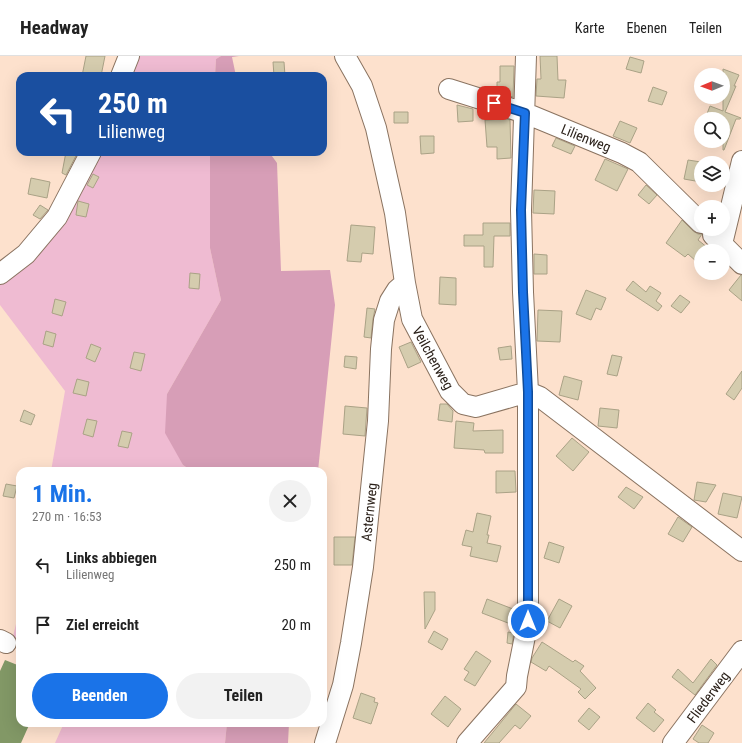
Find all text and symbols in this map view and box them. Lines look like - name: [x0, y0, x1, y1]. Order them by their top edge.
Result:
- text: Headway: [20, 16, 88, 39]
- text: Karte: [575, 20, 604, 36]
- text: Ebenen: [626, 20, 667, 36]
- text: Teilen: [689, 20, 722, 36]
- north arrow: [694, 68, 730, 104]
- map controls: [694, 68, 730, 280]
- pin: [477, 86, 511, 120]
- text: 250 m: [98, 87, 168, 120]
- icon: left: [32, 88, 84, 140]
- icon: arrive: [483, 92, 505, 114]
- button: search: [694, 112, 730, 148]
- text: Lilienweg: [98, 121, 165, 142]
- street label: Lilienweg: [559, 121, 613, 155]
- button: layers: [694, 156, 730, 192]
- button: +: [694, 200, 730, 236]
- button: −: [694, 244, 730, 280]
- street label: Veilchenweg: [409, 324, 457, 392]
- text: 1 Min.: [32, 480, 93, 508]
- button: close: [269, 480, 311, 522]
- street label: Asternweg: [358, 482, 380, 542]
- text: 270 m · 16:53: [32, 509, 102, 524]
- text: Links abbiegen: [66, 549, 157, 567]
- icon: left: [32, 554, 54, 576]
- text: 250 m: [274, 556, 311, 574]
- text: Lilienweg: [66, 567, 114, 582]
- position arrow: [507, 600, 549, 642]
- icon: arrive: [32, 614, 54, 636]
- text: Ziel erreicht: [66, 616, 139, 634]
- text: 20 m: [281, 616, 311, 634]
- street label: Fliederweg: [684, 668, 732, 726]
- button: Beenden: [32, 673, 168, 719]
- button: Teilen: [176, 673, 311, 719]

